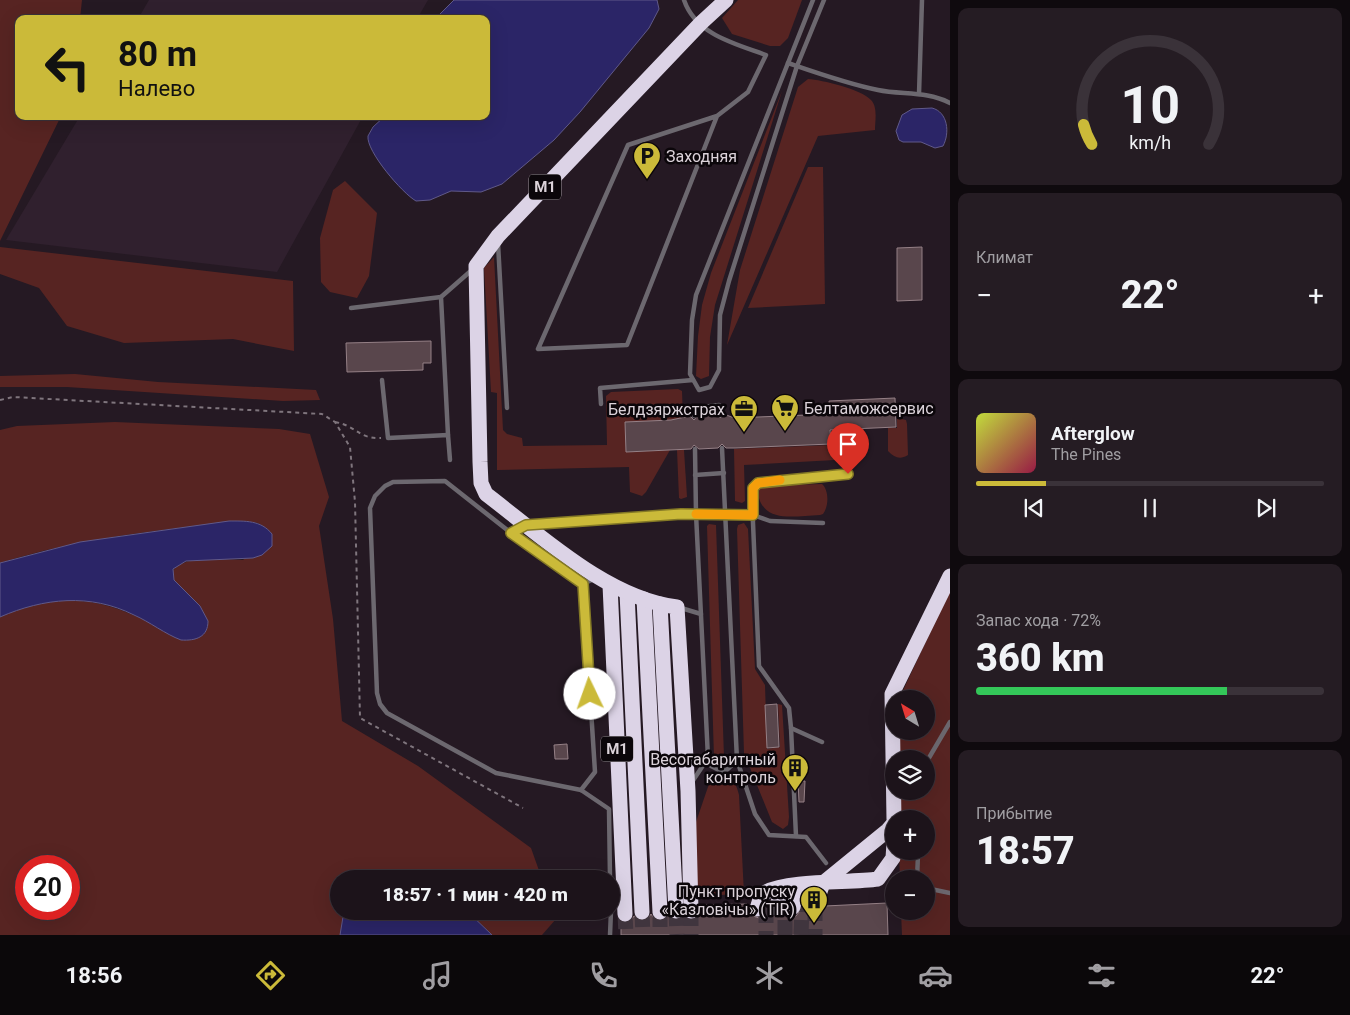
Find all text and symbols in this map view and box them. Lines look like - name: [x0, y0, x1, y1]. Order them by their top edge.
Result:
- text: 80 m: [118, 34, 197, 75]
- icon: left: [35, 35, 100, 100]
- text: 10: [1120, 75, 1180, 136]
- text: Налево: [118, 76, 195, 101]
- text: km/h: [1129, 132, 1171, 153]
- parking icon: Заходняя: [632, 141, 662, 180]
- place label: Заходняя: [666, 147, 737, 166]
- road number: М1: [529, 174, 561, 200]
- text: Климат: [976, 248, 1033, 267]
- text: 22°: [1121, 273, 1179, 317]
- text: −: [976, 279, 992, 312]
- text: +: [1308, 279, 1324, 312]
- supermarket icon: Белтаможсервис: [770, 393, 800, 432]
- office icon: Белдзяржстрах: [729, 394, 759, 433]
- place label: Белтаможсервис: [804, 399, 934, 418]
- place label: Белдзяржстрах: [608, 400, 725, 419]
- text: Afterglow: [1051, 422, 1135, 445]
- pin: [827, 423, 869, 474]
- icon: arrive: [834, 430, 862, 458]
- text: The Pines: [1051, 445, 1121, 464]
- icon: previous: [1020, 494, 1048, 522]
- icon: pause: [1136, 494, 1164, 522]
- icon: next: [1252, 494, 1280, 522]
- text: Запас хода · 72%: [976, 611, 1101, 630]
- text: 360 km: [976, 636, 1105, 680]
- position arrow: [563, 667, 615, 719]
- north arrow: [885, 690, 935, 740]
- map controls: [885, 690, 935, 920]
- road number: М1: [601, 736, 633, 762]
- place label: Весогабаритный контроль: [650, 750, 776, 787]
- button: layers: [885, 750, 935, 800]
- building icon: Весогабаритный контроль: [780, 753, 810, 792]
- text: Прибытие: [976, 804, 1052, 823]
- button: +: [885, 810, 935, 860]
- text: 18:57: [976, 829, 1075, 873]
- speed limit sign: 20: [15, 855, 80, 920]
- button: −: [885, 870, 935, 920]
- place label: Пункт пропуску «Казловічы» (TIR): [662, 882, 795, 919]
- text: 18:57 · 1 мин · 420 m: [382, 883, 568, 906]
- building icon: Пункт пропуску «Казловічы» (TIR): [799, 885, 829, 924]
- icon: directions: [253, 958, 288, 993]
- icon: music: [420, 958, 455, 993]
- icon: phone: [586, 958, 621, 993]
- icon: climate: [752, 958, 787, 993]
- icon: car: [918, 958, 953, 993]
- icon: filters: [1084, 958, 1119, 993]
- text: 18:56: [66, 963, 122, 988]
- text: 22°: [1250, 963, 1284, 988]

